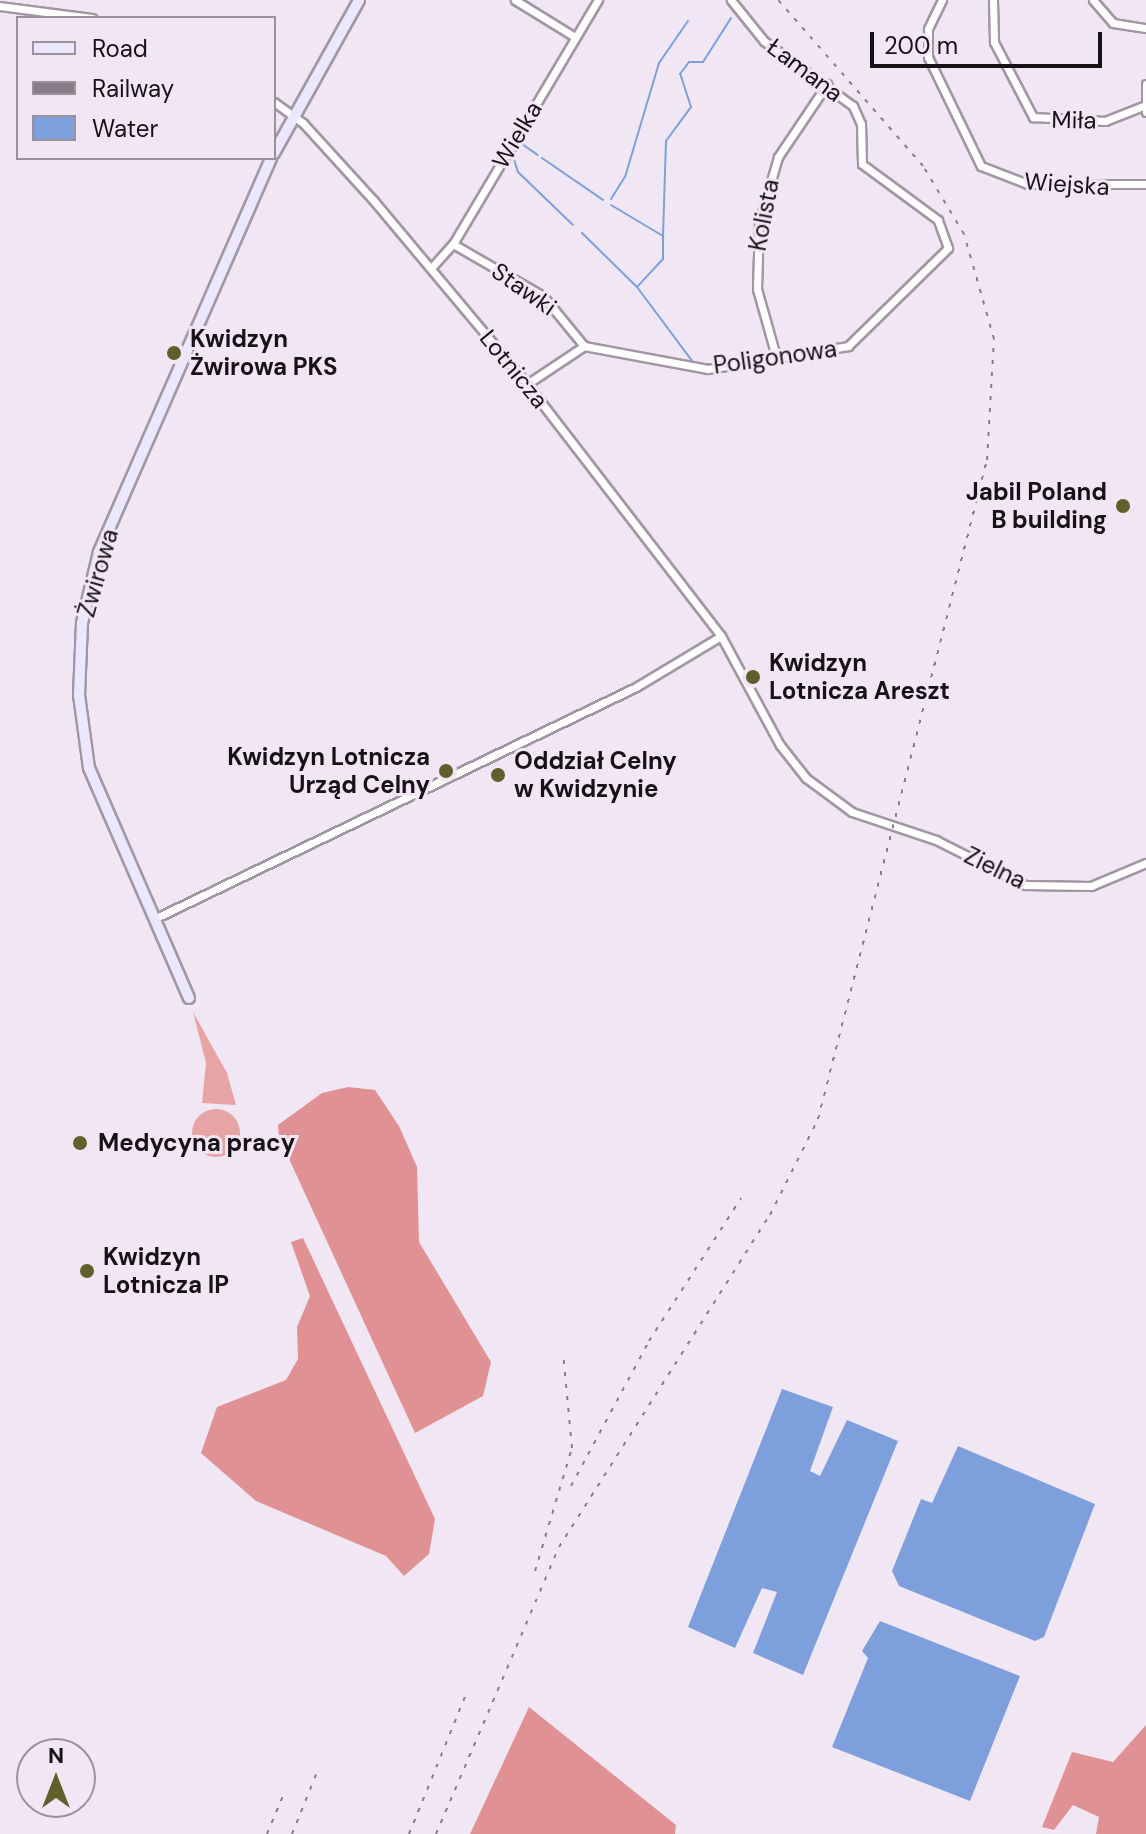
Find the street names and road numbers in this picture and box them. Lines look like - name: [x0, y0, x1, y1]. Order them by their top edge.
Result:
- street label: Łamana: [761, 32, 849, 108]
- street label: Wielka: [486, 96, 548, 174]
- street label: Miła: [1051, 105, 1097, 135]
- street label: Wiejska: [1023, 167, 1111, 201]
- street label: Kolista: [743, 177, 785, 253]
- street label: Stawki: [486, 256, 562, 322]
- street label: Lotnicza: [474, 324, 554, 414]
- street label: Poligonowa: [712, 334, 838, 380]
- street label: Żwirowa: [72, 526, 124, 620]
- street label: Zielna: [960, 841, 1030, 895]

